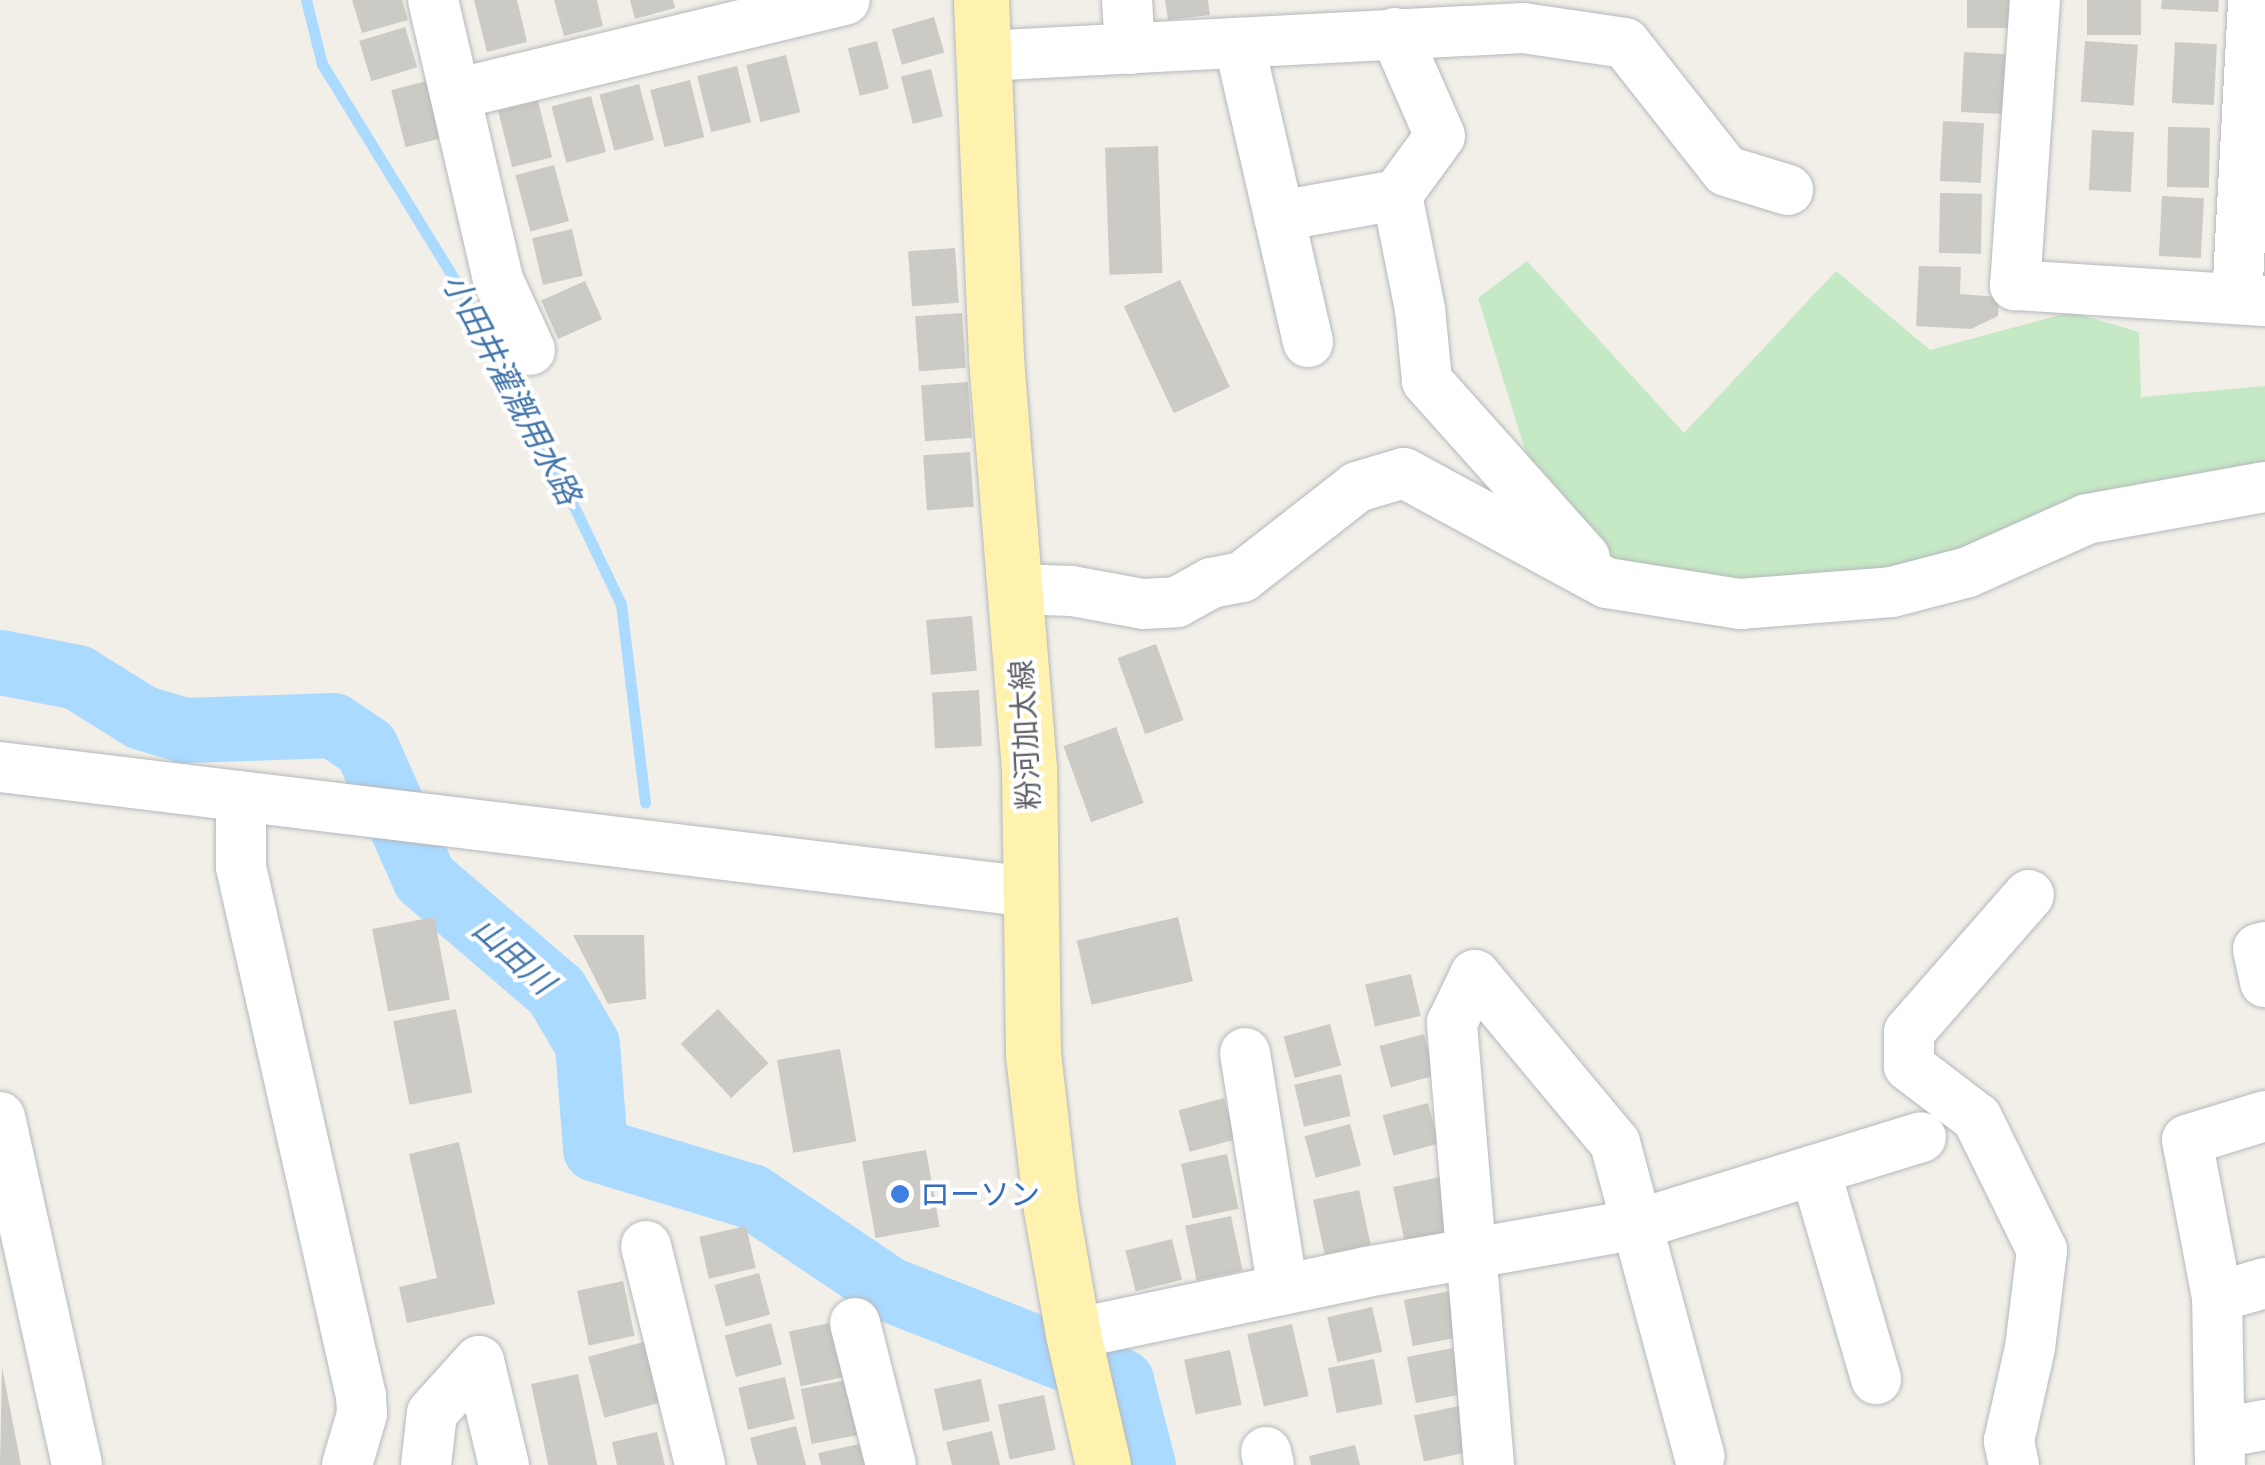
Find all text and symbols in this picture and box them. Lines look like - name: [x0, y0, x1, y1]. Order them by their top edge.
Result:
- water label: 小田井灌漑用水路: [434, 267, 588, 511]
- street label: 粉河加太線: [1003, 659, 1047, 811]
- water label: 山田川: [464, 910, 562, 1002]
- place label: ローソン: [920, 1176, 1040, 1212]
- marker: ローソン: [889, 1183, 911, 1205]

